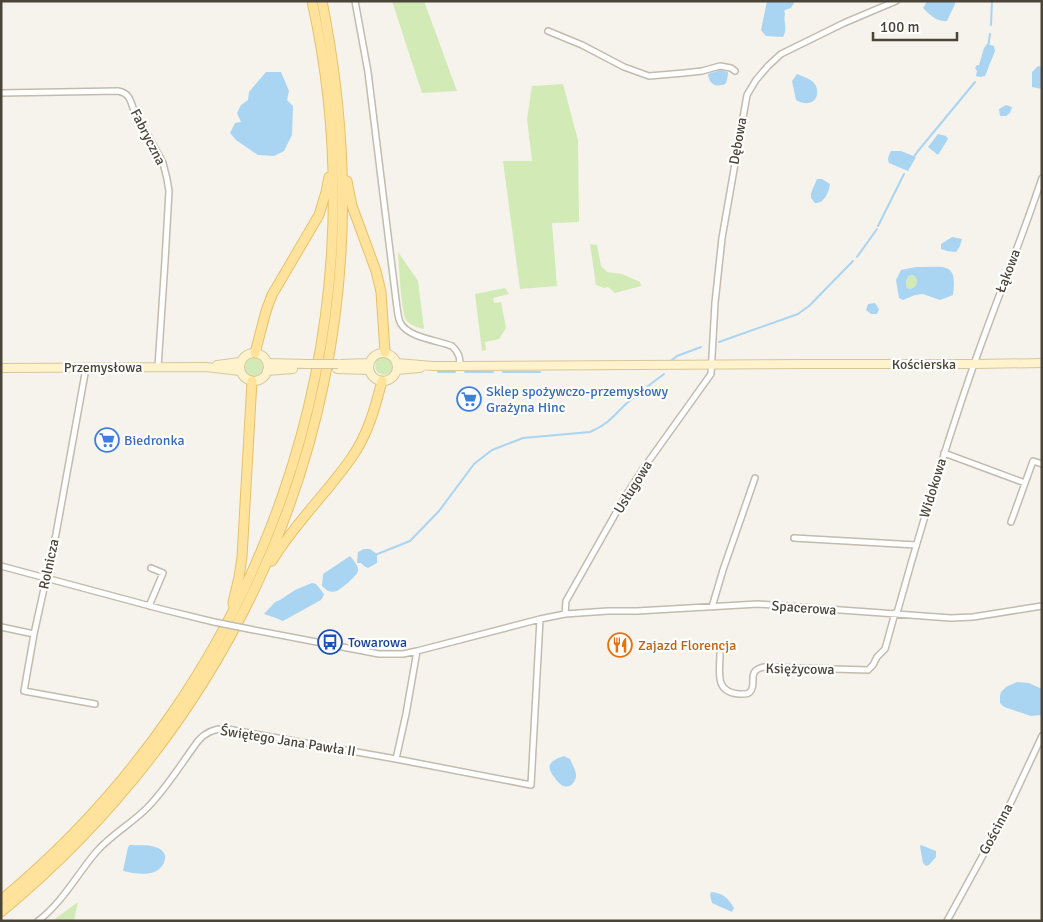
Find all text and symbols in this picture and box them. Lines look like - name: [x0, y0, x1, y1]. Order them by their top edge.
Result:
- scale bar: [873, 10, 957, 42]
- text: 100 m: [880, 18, 920, 36]
- street label: Fabryczna: [127, 106, 169, 168]
- street label: Dębowa: [725, 116, 751, 166]
- street label: Łąkowa: [992, 247, 1024, 295]
- street label: Kościerska: [892, 356, 956, 373]
- street label: Przemysłowa: [64, 359, 142, 376]
- place label: Sklep spożywczo-przemysłowy Grażyna Hinc: [486, 383, 668, 416]
- supermarket icon: Sklep spożywczo-przemysłowy Grażyna Hinc: [456, 386, 482, 412]
- supermarket icon: Biedronka: [94, 427, 120, 453]
- place label: Biedronka: [124, 432, 185, 449]
- street label: Widokowa: [916, 456, 950, 520]
- street label: Usługowa: [610, 457, 656, 517]
- street label: Rolnicza: [35, 537, 63, 591]
- street label: Spacerowa: [771, 597, 837, 619]
- bus stop icon: Towarowa: [317, 629, 343, 655]
- restaurant icon: Zajazd Florencja: [607, 632, 633, 658]
- place label: Towarowa: [348, 634, 407, 651]
- place label: Zajazd Florencja: [638, 637, 736, 654]
- street label: Księżycowa: [766, 660, 834, 678]
- street label: Świętego Jana Pawła II: [219, 722, 357, 760]
- street label: Gościnna: [976, 801, 1016, 857]

